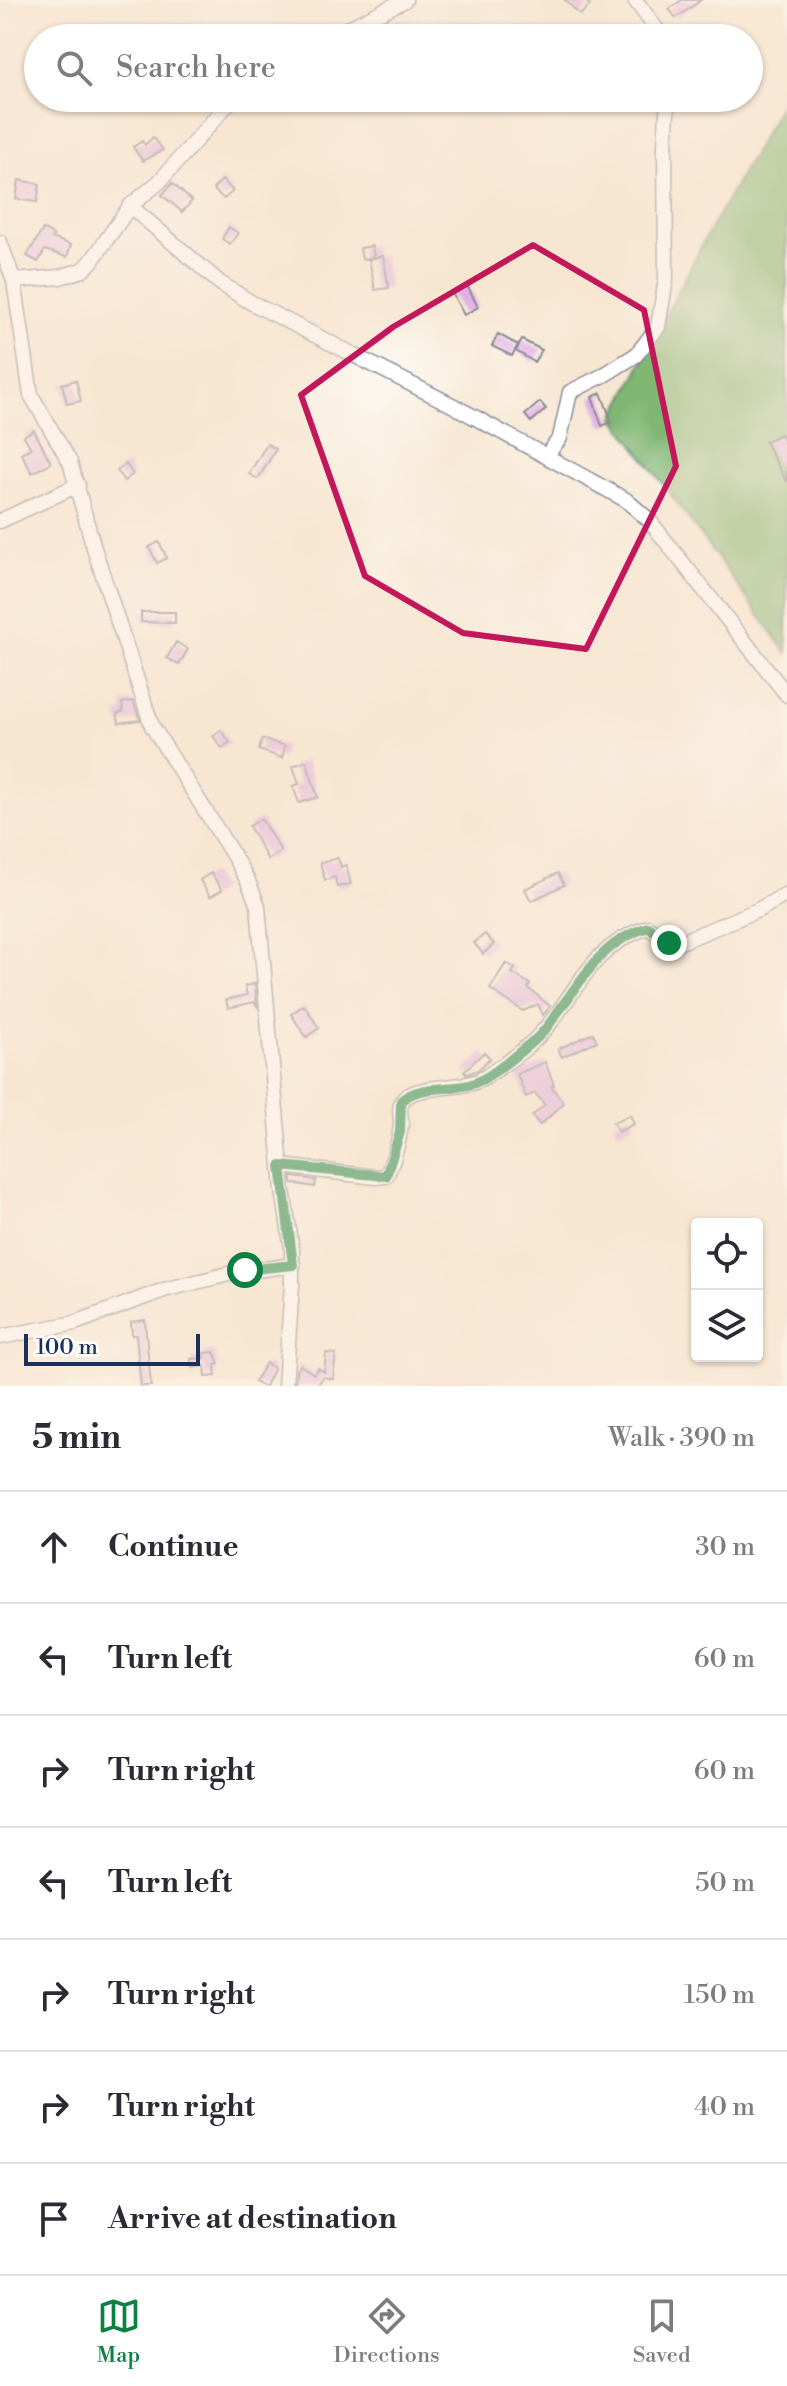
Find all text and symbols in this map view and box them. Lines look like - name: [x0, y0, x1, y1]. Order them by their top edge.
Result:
- search box: [24, 24, 763, 112]
- icon: search: [52, 46, 96, 90]
- text: Search here: [116, 49, 276, 87]
- route end: [651, 925, 687, 961]
- map controls: [691, 1218, 763, 1362]
- button: locate: [691, 1218, 763, 1290]
- route start: [227, 1252, 263, 1288]
- button: layers: [691, 1290, 763, 1362]
- scale bar: [24, 1330, 200, 1366]
- text: 100 m: [36, 1334, 98, 1361]
- text: 5 min: [32, 1417, 121, 1459]
- text: Walk · 390 m: [608, 1422, 755, 1454]
- icon: ahead: [32, 1525, 76, 1569]
- text: Continue: [108, 1528, 239, 1566]
- text: 30 m: [695, 1531, 755, 1563]
- icon: left: [32, 1637, 76, 1681]
- text: Turn left: [108, 1640, 232, 1678]
- text: 60 m: [694, 1643, 755, 1675]
- icon: right: [32, 1749, 76, 1793]
- text: Turn right: [108, 1752, 255, 1790]
- text: 60 m: [694, 1755, 755, 1787]
- icon: left: [32, 1861, 76, 1905]
- text: Turn left: [108, 1864, 232, 1902]
- text: 50 m: [695, 1867, 755, 1899]
- icon: right: [32, 1973, 76, 2017]
- text: Turn right: [108, 1976, 255, 2014]
- text: 150 m: [684, 1979, 755, 2011]
- icon: right: [32, 2085, 76, 2129]
- text: Turn right: [108, 2088, 255, 2126]
- text: 40 m: [694, 2091, 755, 2123]
- icon: arrive: [32, 2197, 76, 2241]
- text: Arrive at destination: [108, 2200, 397, 2238]
- tab: Map: [97, 2294, 141, 2369]
- tab: Directions: [334, 2294, 440, 2369]
- tab: Saved: [633, 2294, 690, 2369]

